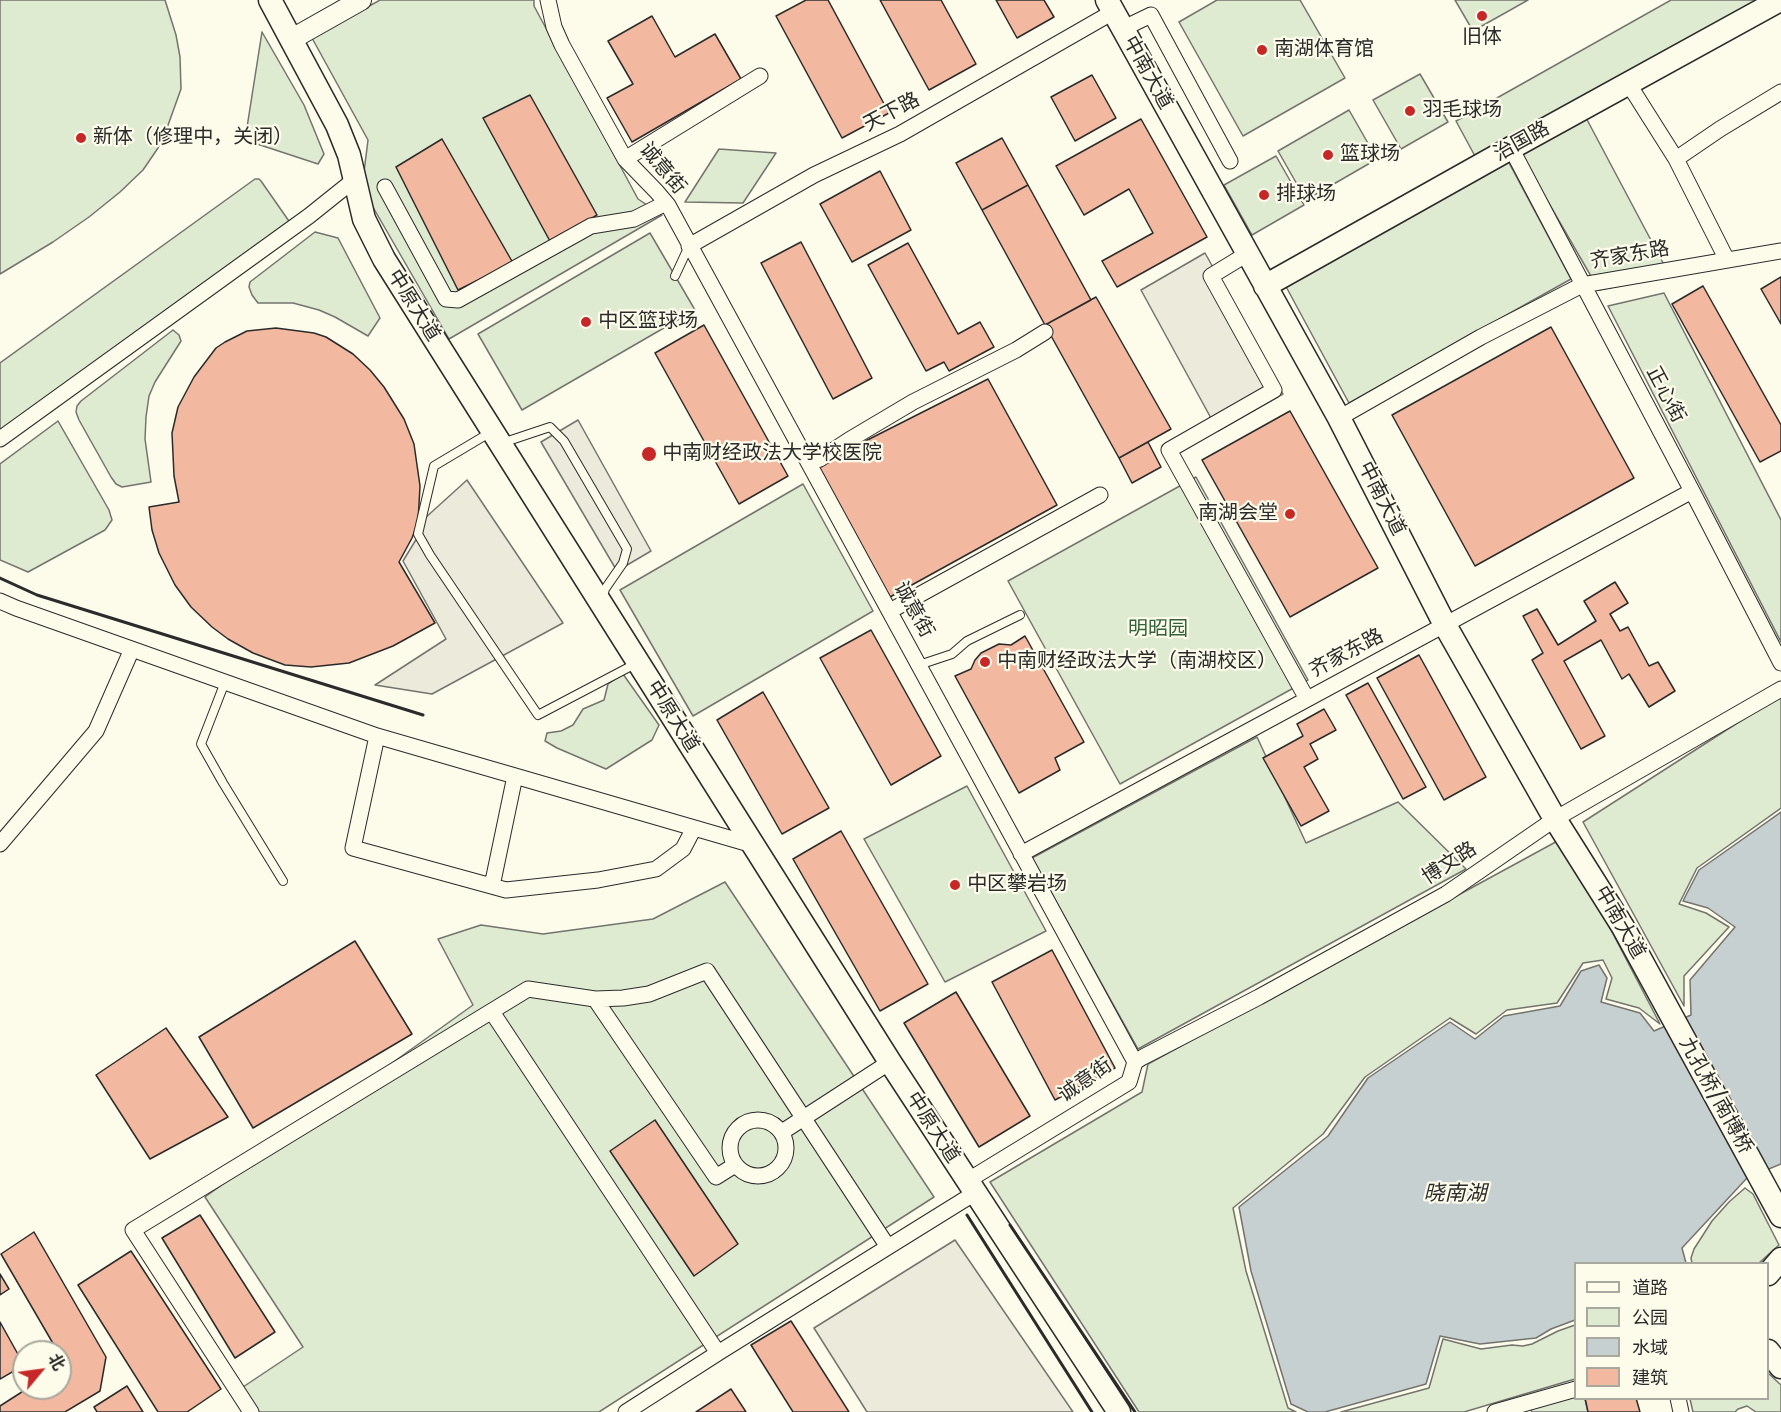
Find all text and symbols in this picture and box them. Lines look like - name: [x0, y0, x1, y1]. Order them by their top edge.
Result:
- marker: 旧体: [1475, 9, 1489, 23]
- place label: 旧体: [1462, 26, 1502, 50]
- street label: 中南大道: [1117, 32, 1177, 114]
- place label: 南湖体育馆: [1274, 38, 1374, 62]
- marker: 南湖体育馆: [1255, 43, 1269, 57]
- street label: 天下路: [860, 88, 924, 138]
- place label: 羽毛球场: [1422, 99, 1502, 123]
- marker: 羽毛球场: [1403, 104, 1417, 118]
- street label: 治国路: [1490, 117, 1554, 167]
- place label: 新体（修理中，关闭）: [93, 126, 293, 150]
- marker: 新体（修理中，关闭）: [74, 131, 88, 145]
- street label: 诚意街: [634, 138, 690, 200]
- place label: 篮球场: [1340, 143, 1400, 167]
- marker: 篮球场: [1321, 148, 1335, 162]
- place label: 排球场: [1276, 183, 1336, 207]
- marker: 排球场: [1257, 188, 1271, 202]
- street label: 齐家东路: [1589, 237, 1671, 275]
- street label: 中原大道: [382, 266, 444, 346]
- place label: 中区篮球场: [598, 310, 698, 334]
- marker: 中区篮球场: [579, 315, 593, 329]
- street label: 正心街: [1640, 363, 1690, 427]
- place label: 中南财经政法大学校医院: [662, 442, 882, 466]
- marker: 中南财经政法大学校医院: [640, 445, 658, 463]
- street label: 中南大道: [1352, 458, 1410, 540]
- place label: 南湖会堂: [1198, 502, 1278, 526]
- marker: 南湖会堂: [1283, 507, 1297, 521]
- street label: 诚意街: [888, 578, 938, 642]
- park label: 明昭园: [1128, 618, 1188, 642]
- street label: 齐家东路: [1306, 625, 1388, 683]
- place label: 中南财经政法大学（南湖校区）: [997, 650, 1277, 674]
- marker: 中南财经政法大学（南湖校区）: [978, 655, 992, 669]
- street label: 中原大道: [641, 677, 703, 757]
- street label: 博文路: [1418, 838, 1482, 890]
- place label: 中区攀岩场: [967, 873, 1067, 897]
- marker: 中区攀岩场: [948, 878, 962, 892]
- street label: 中南大道: [1589, 882, 1649, 964]
- street label: 九孔桥/南博桥: [1673, 1034, 1757, 1158]
- street label: 诚意街: [1055, 1054, 1117, 1108]
- street label: 中原大道: [900, 1088, 964, 1168]
- water label: 晓南湖: [1424, 1182, 1486, 1208]
- legend: [1574, 1262, 1769, 1400]
- text: 道路: [1632, 1275, 1668, 1300]
- text: 公园: [1632, 1305, 1668, 1330]
- text: 水域: [1632, 1335, 1668, 1360]
- north arrow: [12, 1340, 72, 1400]
- text: 北: [42, 1349, 70, 1375]
- text: 建筑: [1632, 1365, 1668, 1390]

